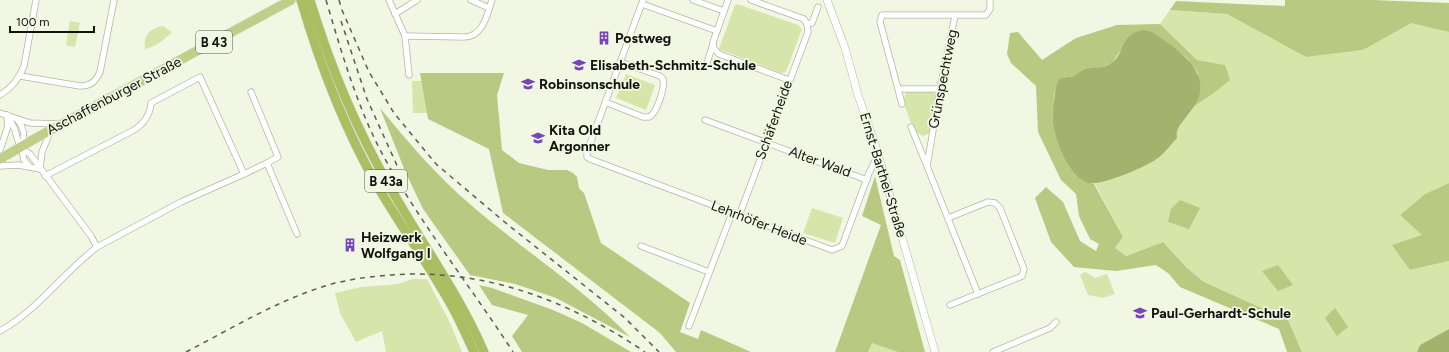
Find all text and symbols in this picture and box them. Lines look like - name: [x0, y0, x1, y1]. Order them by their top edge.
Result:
- scale bar: [10, 8, 94, 34]
- text: 100 m: [16, 15, 50, 29]
- street label: Grünspechtweg: [925, 28, 961, 130]
- building icon: Postweg: [596, 30, 612, 46]
- place label: Postweg: [615, 30, 671, 47]
- road number: B 43: [196, 31, 232, 53]
- street label: Aschaffenburger Straße: [44, 53, 185, 139]
- school or university icon: Elisabeth-Schmitz-Schule: [571, 57, 587, 73]
- place label: Elisabeth-Schmitz-Schule: [590, 57, 756, 74]
- school or university icon: Robinsonschule: [520, 76, 536, 92]
- place label: Robinsonschule: [539, 76, 640, 93]
- street label: Schäferheide: [752, 78, 796, 162]
- street label: Ernst-Barthel-Straße: [856, 110, 910, 240]
- place label: Kita Old Argonner: [549, 122, 611, 155]
- school or university icon: Kita Old Argonner: [530, 130, 546, 146]
- street label: Alter Wald: [787, 143, 853, 181]
- road number: B 43a: [365, 170, 407, 192]
- street label: Lehrhöfer Heide: [709, 197, 810, 249]
- place label: Heizwerk Wolfgang I: [361, 229, 431, 262]
- building icon: Heizwerk Wolfgang I: [342, 237, 358, 253]
- school or university icon: Paul-Gerhardt-Schule: [1132, 305, 1148, 321]
- place label: Paul-Gerhardt-Schule: [1151, 305, 1291, 322]

